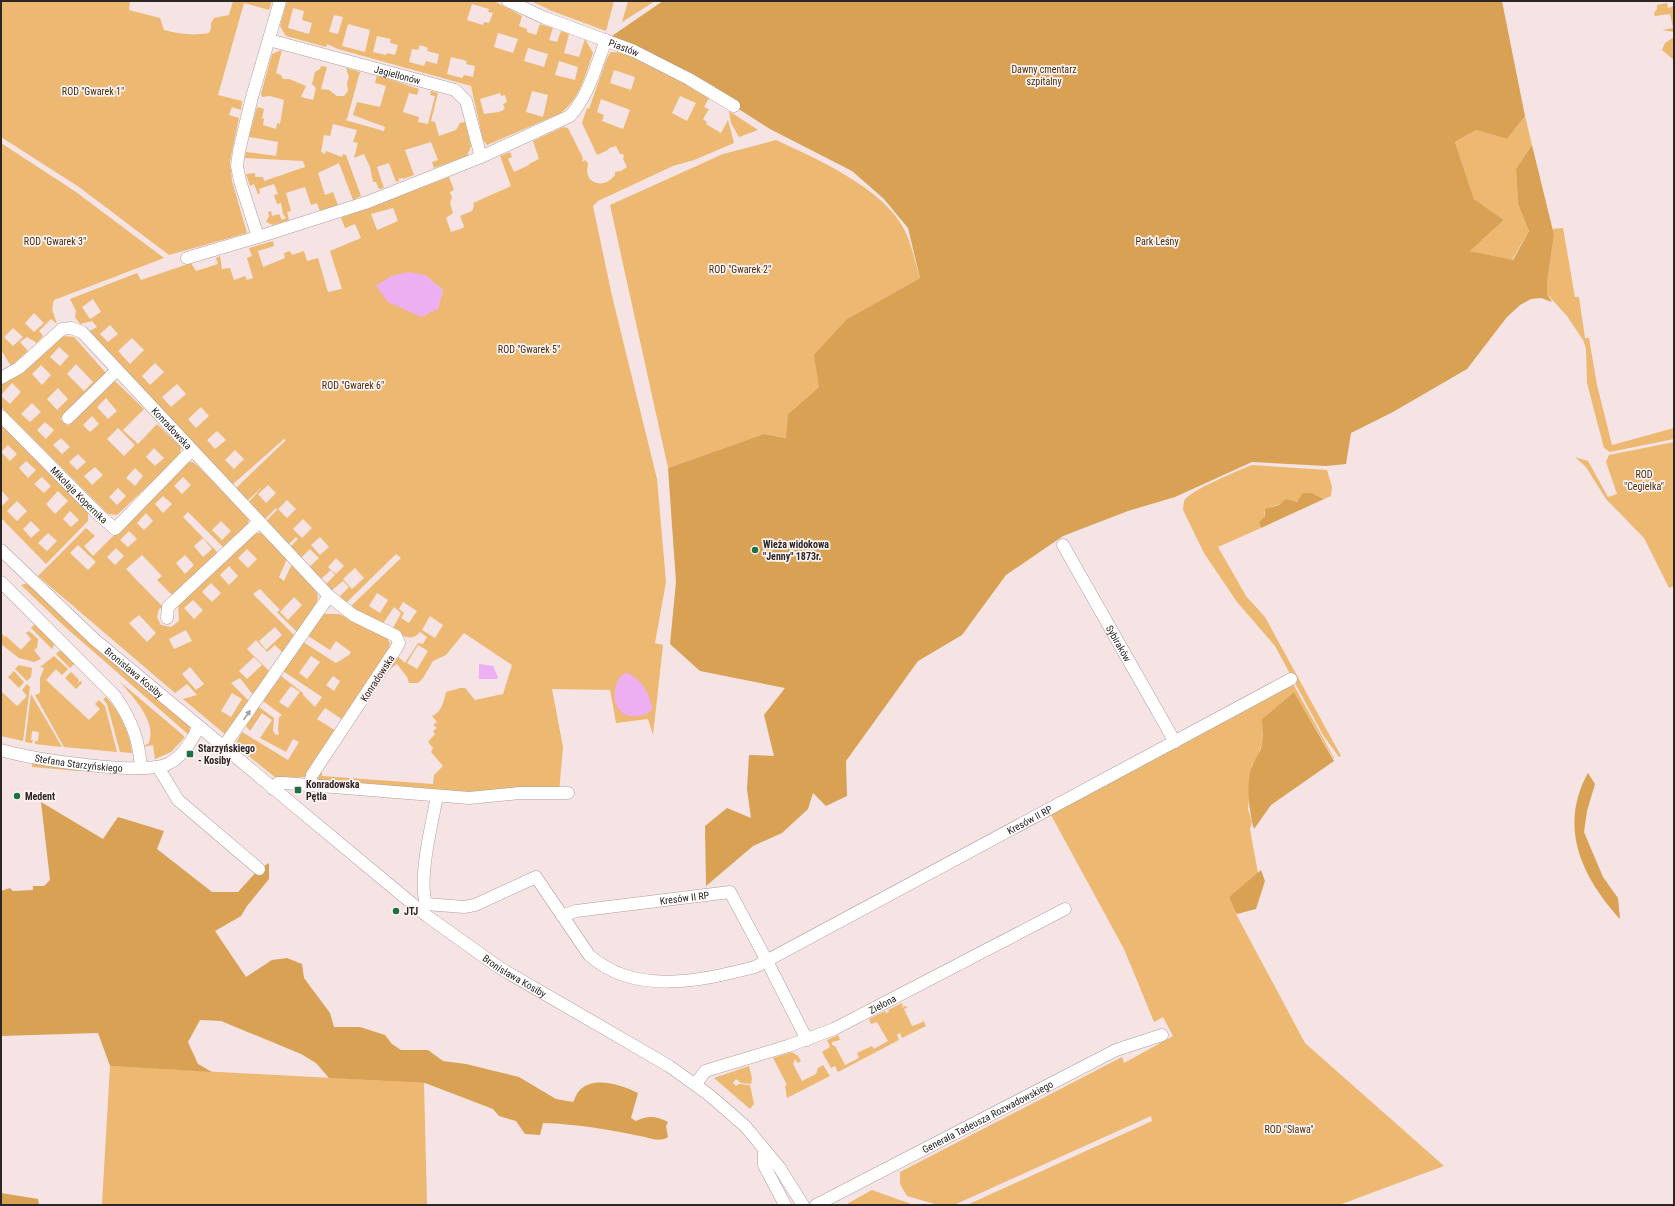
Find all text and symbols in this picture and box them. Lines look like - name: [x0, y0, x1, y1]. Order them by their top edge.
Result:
- street label: Piastów: [607, 37, 641, 59]
- street label: Jagiellonów: [373, 64, 422, 87]
- park label: Dawny cmentarz szpitalny: [1011, 64, 1077, 87]
- park label: ROD "Gwarek 1": [62, 86, 124, 97]
- park label: ROD "Gwarek 3": [24, 236, 86, 247]
- park label: Park Leśny: [1135, 236, 1179, 247]
- park label: ROD "Gwarek 2": [709, 264, 771, 275]
- park label: ROD "Gwarek 5": [498, 344, 560, 355]
- park label: ROD "Gwarek 6": [322, 380, 384, 391]
- street label: Konradowska: [149, 405, 194, 452]
- street label: Mikołaja Kopernika: [48, 465, 110, 526]
- park label: ROD "Cegiełka": [1624, 469, 1664, 492]
- place label: Wieża widokowa "Jenny" 1873r.: [763, 539, 829, 562]
- marker: Wieża widokowa "Jenny" 1873r.: [750, 545, 760, 555]
- street label: Sybiraków: [1104, 623, 1133, 664]
- street label: Bronisława Kosiby: [103, 645, 165, 700]
- street label: Konradowska: [358, 653, 397, 704]
- one-way arrow: [243, 710, 251, 720]
- place label: Starzyńskiego - Kosiby: [198, 743, 255, 766]
- marker: Starzyńskiego - Kosiby: [185, 749, 195, 759]
- street label: Stefana Starzyńskiego: [34, 753, 123, 774]
- place label: Konradowska Pętla: [306, 779, 360, 802]
- marker: Konradowska Pętla: [293, 785, 303, 795]
- marker: Medent: [12, 791, 22, 801]
- place label: Medent: [25, 791, 55, 802]
- street label: Kresów II RP: [1005, 803, 1055, 837]
- street label: Kresów II RP: [659, 890, 710, 907]
- marker: JTJ: [391, 906, 401, 916]
- place label: JTJ: [404, 906, 418, 917]
- street label: Bronisława Kosiby: [480, 953, 548, 1000]
- street label: Zielona: [867, 993, 898, 1016]
- street label: Generała Tadeusza Rozwadowskiego: [920, 1079, 1055, 1155]
- park label: ROD "Sława": [1264, 1124, 1314, 1135]

